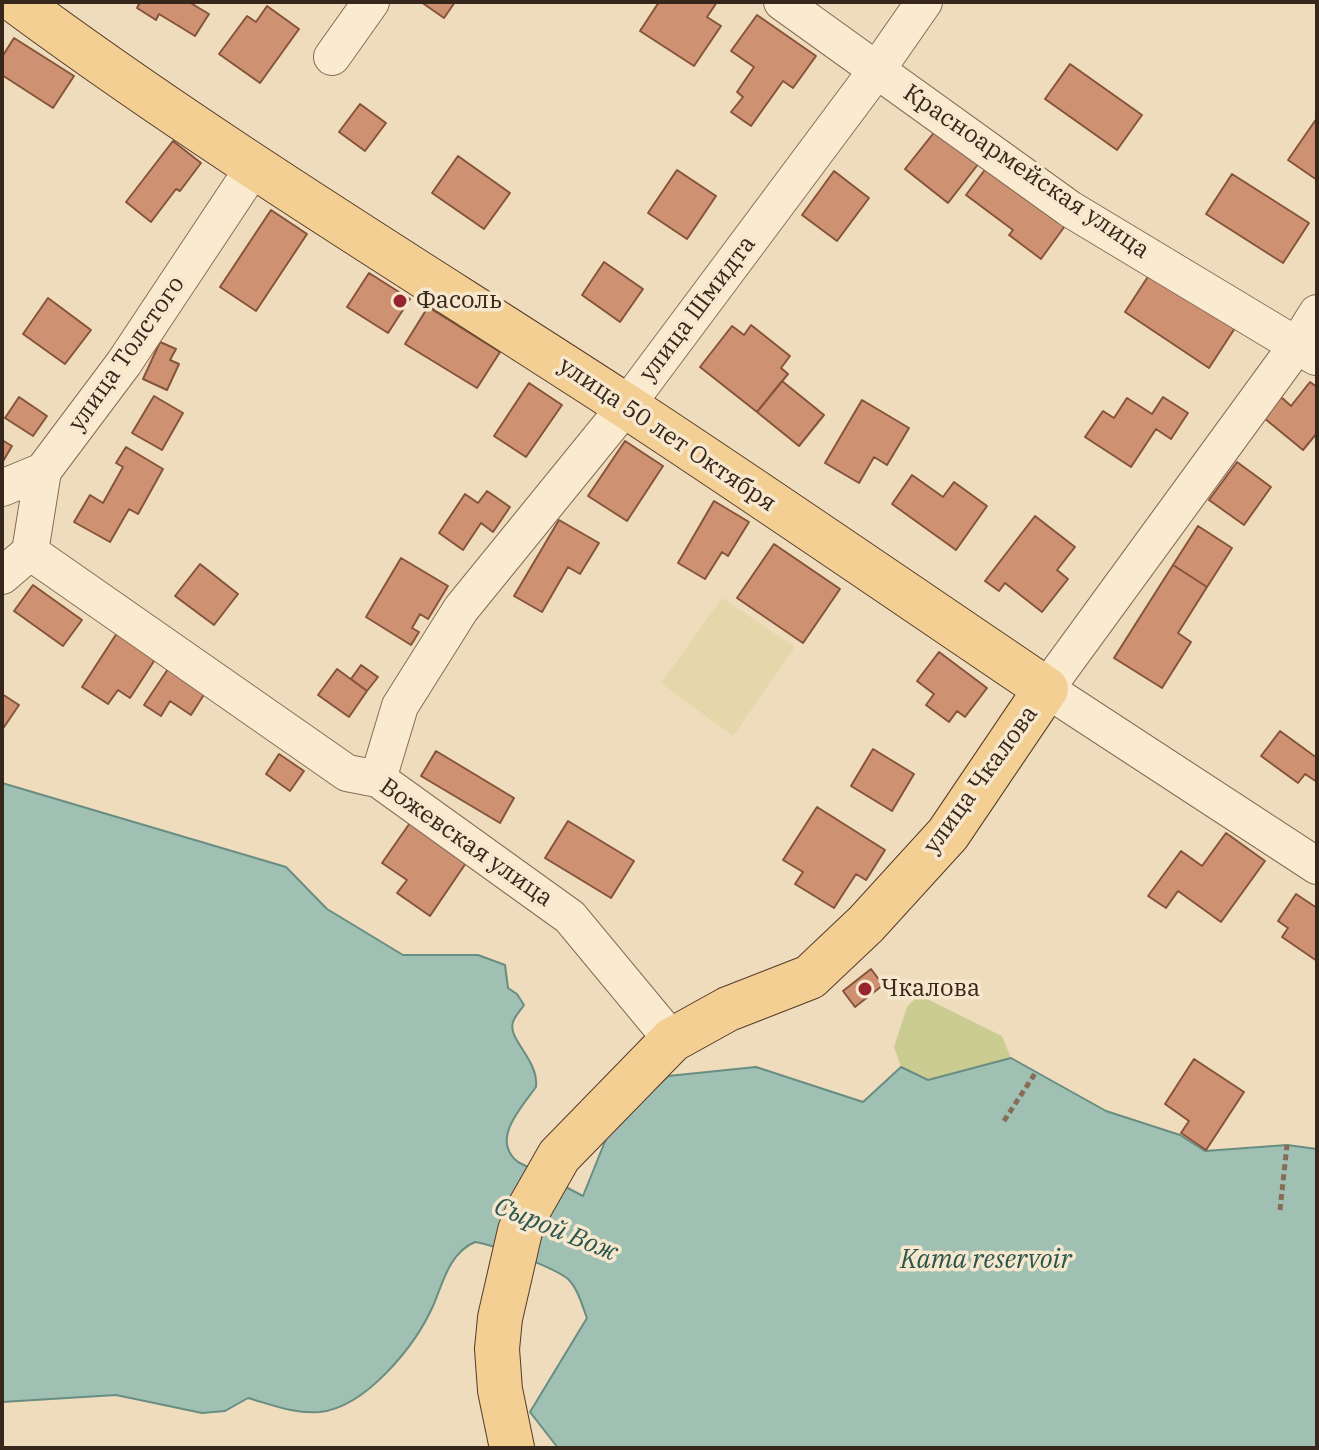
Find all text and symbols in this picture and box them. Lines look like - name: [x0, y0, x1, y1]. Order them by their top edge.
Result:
- street label: Красноармейская улица: [897, 79, 1155, 265]
- street label: улица Шмидта: [634, 230, 762, 388]
- street label: улица Толстого: [63, 271, 191, 437]
- place label: Фасоль: [416, 287, 502, 315]
- marker: Фасоль: [391, 292, 409, 310]
- street label: улица 50 лет Октября: [553, 351, 781, 519]
- street label: улица Чкалова: [918, 700, 1044, 860]
- street label: Вожевская улица: [374, 773, 558, 913]
- place label: Чкалова: [881, 975, 980, 1003]
- marker: Чкалова: [856, 980, 874, 998]
- water label: Сырой Вож: [490, 1191, 622, 1269]
- water label: Kama reservoir: [900, 1244, 1072, 1276]

